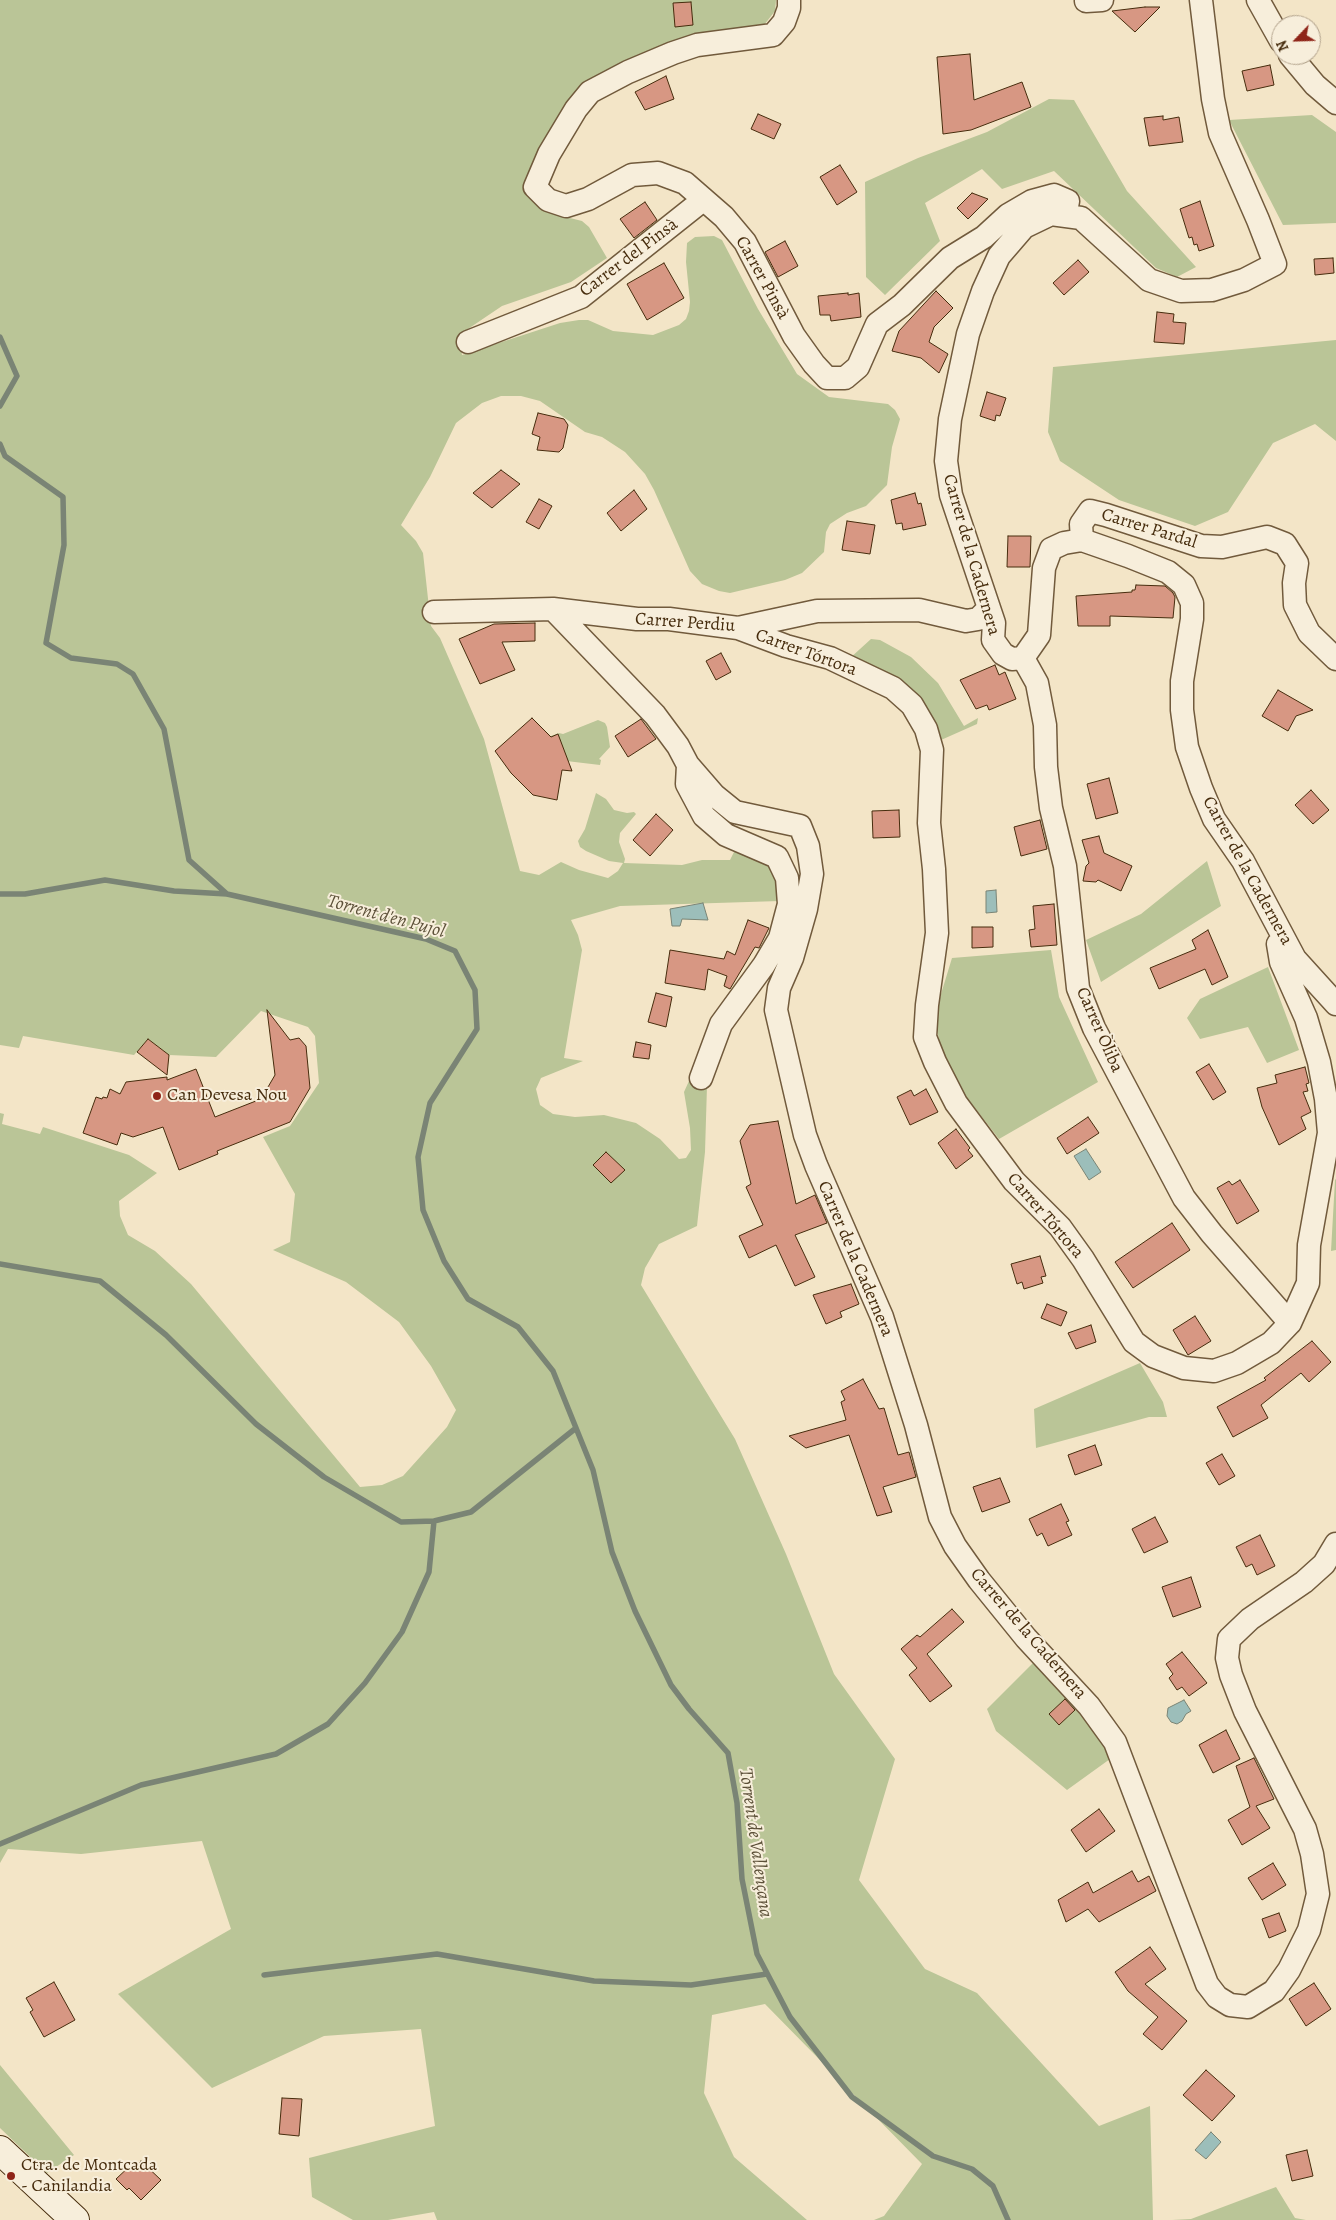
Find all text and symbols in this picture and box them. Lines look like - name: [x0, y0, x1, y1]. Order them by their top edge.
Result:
- north arrow: [1271, 15, 1321, 65]
- text: N: [1272, 37, 1294, 54]
- street label: Carrer del Pinsà: [575, 214, 683, 302]
- street label: Carrer Pinsà: [730, 232, 794, 324]
- street label: Carrer de la Cadernera: [938, 472, 1004, 638]
- street label: Carrer Pardal: [1099, 504, 1199, 554]
- street label: Carrer Perdiu: [634, 609, 736, 637]
- street label: Carrer Tórtora: [752, 625, 860, 681]
- street label: Carrer de la Cadernera: [1197, 793, 1297, 949]
- water label: Torrent d'en Pujol: [324, 890, 448, 944]
- street label: Carrer Òliba: [1071, 984, 1127, 1076]
- place label: Can Devesa Nou: [167, 1085, 287, 1107]
- marker: Can Devesa Nou: [151, 1090, 163, 1102]
- street label: Carrer Tórtora: [1002, 1169, 1088, 1263]
- street label: Carrer de la Cadernera: [812, 1178, 898, 1340]
- street label: Carrer de la Cadernera: [965, 1564, 1091, 1704]
- water label: Torrent de Vallençana: [733, 1767, 777, 1919]
- place label: Ctra. de Montcada - Canilandia: [21, 2155, 157, 2198]
- marker: Ctra. de Montcada - Canilandia: [5, 2170, 17, 2182]

